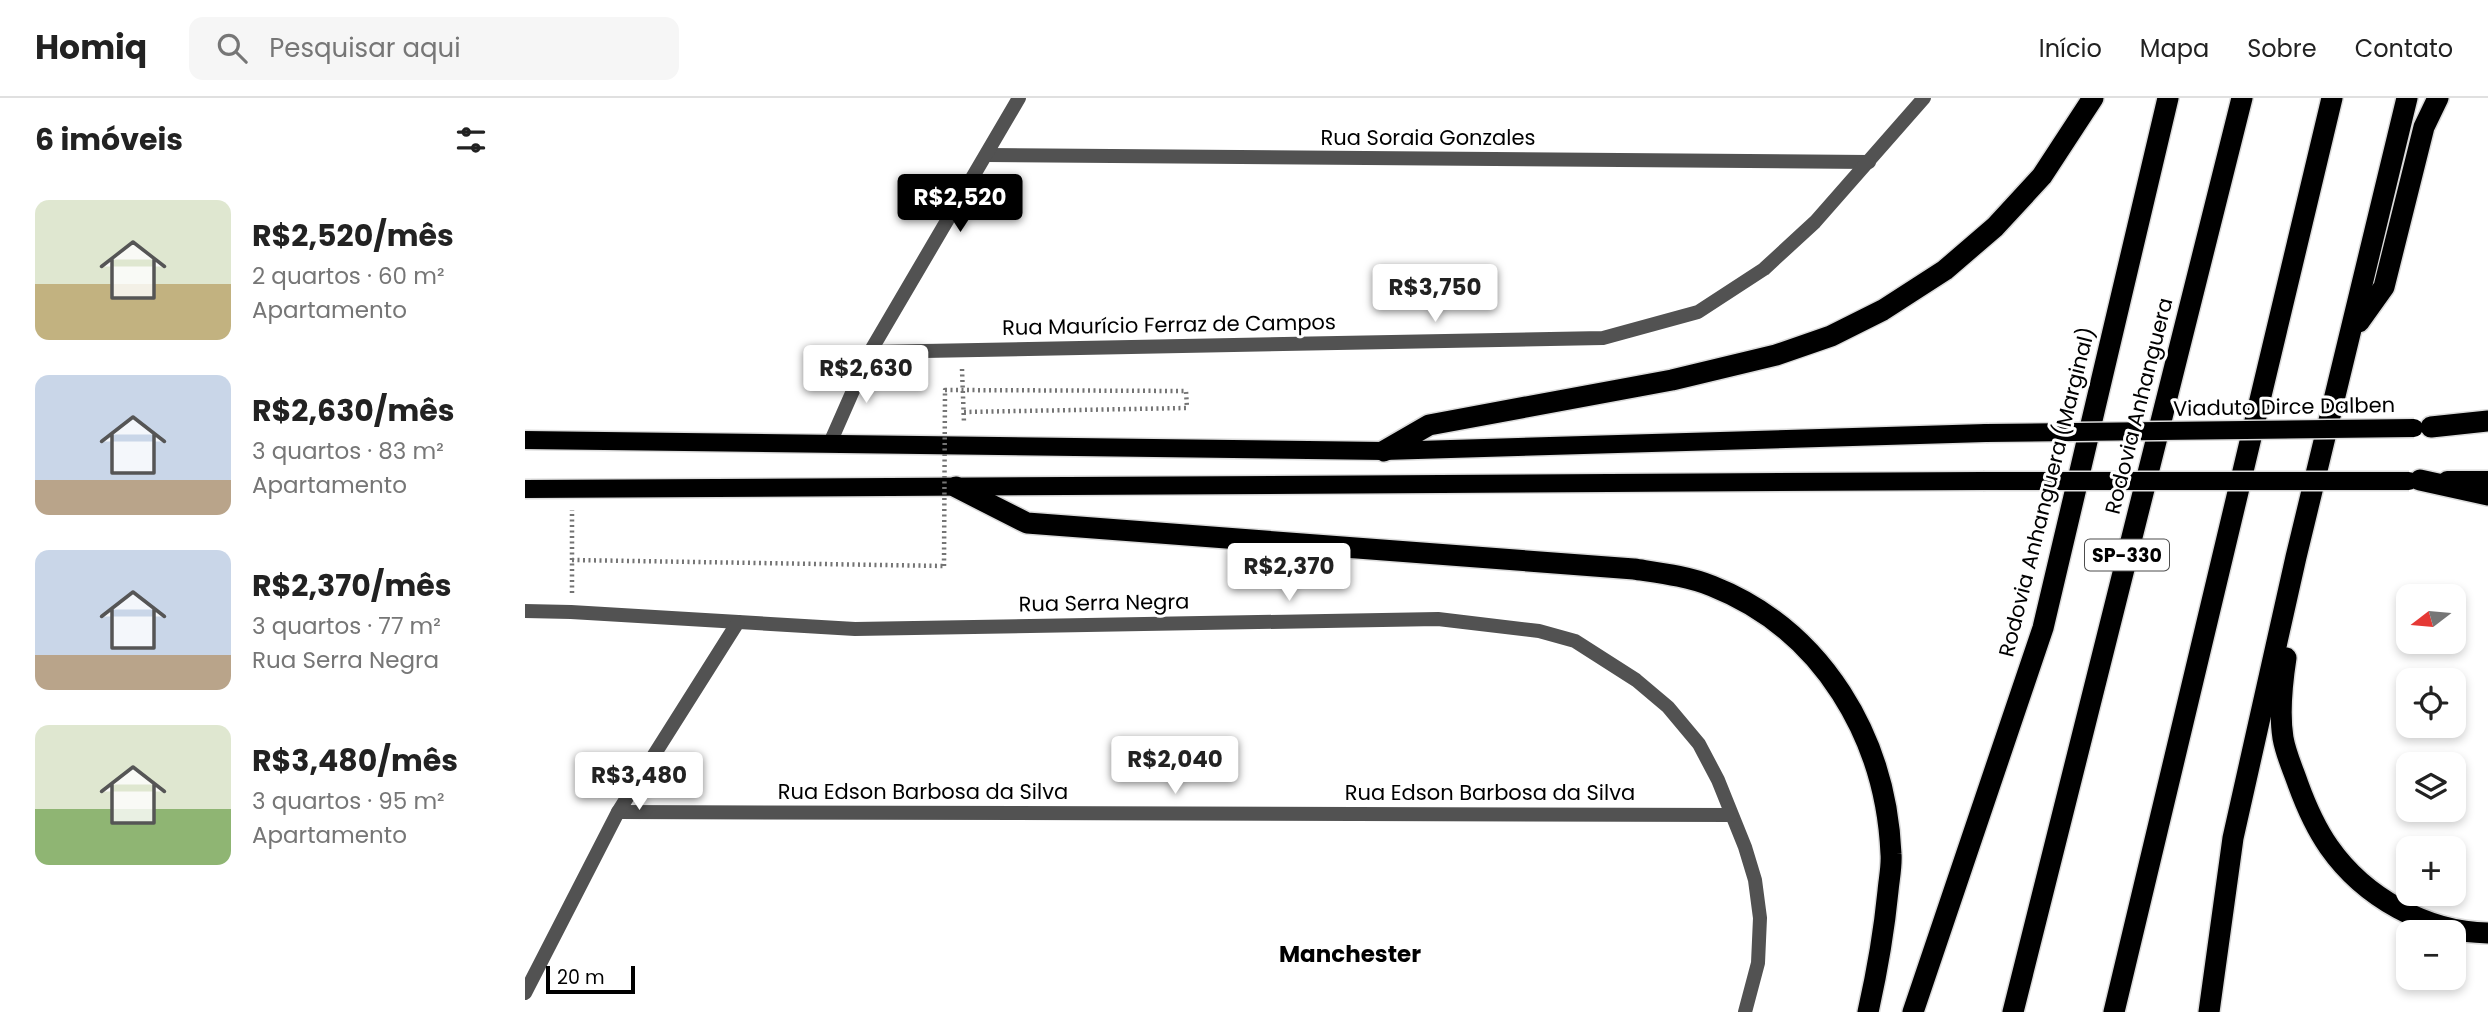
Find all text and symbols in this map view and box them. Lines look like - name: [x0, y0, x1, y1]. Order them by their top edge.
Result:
- search box: [189, 17, 679, 80]
- text: Homiq: [35, 24, 147, 71]
- icon: search: [213, 29, 251, 67]
- text: Pesquisar aqui: [269, 30, 461, 66]
- text: Início: [2039, 32, 2102, 65]
- text: Mapa: [2140, 32, 2209, 65]
- text: Sobre: [2247, 32, 2317, 65]
- text: Contato: [2355, 32, 2453, 65]
- text: 6 imóveis: [35, 118, 183, 161]
- icon: filters: [452, 121, 490, 159]
- street label: Rua Soraia Gonzales: [1321, 123, 1535, 152]
- pin: R$2,520: [895, 174, 1025, 234]
- text: R$2,520: [914, 181, 1006, 213]
- text: R$2,520/mês: [252, 214, 454, 257]
- icon: home: [91, 228, 175, 312]
- text: 2 quartos · 60 m²: [252, 260, 445, 292]
- pin: R$3,750: [1370, 264, 1500, 324]
- text: R$3,750: [1389, 271, 1481, 303]
- text: Apartamento: [252, 294, 407, 326]
- street label: Rodovia Anhanguera: [2098, 295, 2179, 517]
- street label: Rua Maurício Ferraz de Campos: [1002, 307, 1336, 342]
- street label: Rodovia Anhanguera (Marginal): [1991, 324, 2102, 660]
- pin: R$2,630: [801, 345, 931, 405]
- text: R$2,630: [819, 352, 913, 384]
- text: R$2,630/mês: [252, 389, 454, 432]
- street label: Viaduto Dirce Dalben: [2173, 390, 2395, 423]
- icon: home: [91, 403, 175, 487]
- text: 3 quartos · 83 m²: [252, 435, 444, 467]
- text: Apartamento: [252, 469, 407, 501]
- road number: SP-330: [2085, 540, 2169, 570]
- pin: R$2,370: [1224, 544, 1354, 603]
- text: R$2,370: [1243, 550, 1335, 582]
- text: R$2,370/mês: [252, 564, 451, 607]
- icon: home: [91, 578, 175, 662]
- north arrow: [2396, 584, 2466, 654]
- map controls: [2396, 584, 2466, 990]
- street label: Rua Serra Negra: [1018, 587, 1190, 618]
- text: 3 quartos · 77 m²: [252, 610, 441, 642]
- text: Rua Serra Negra: [252, 644, 439, 676]
- button: locate: [2396, 668, 2466, 738]
- pin: R$2,040: [1110, 736, 1240, 796]
- text: R$3,480/mês: [252, 739, 458, 782]
- text: R$2,040: [1127, 743, 1223, 775]
- pin: R$3,480: [574, 752, 704, 812]
- button: layers: [2396, 752, 2466, 822]
- icon: home: [91, 753, 175, 837]
- text: R$3,480: [591, 759, 687, 791]
- street label: Rua Edson Barbosa da Silva: [778, 777, 1068, 806]
- street label: Rua Edson Barbosa da Silva: [1345, 778, 1635, 807]
- text: 3 quartos · 95 m²: [252, 785, 445, 817]
- text: Apartamento: [252, 819, 407, 851]
- button: +: [2396, 836, 2466, 906]
- button: −: [2396, 920, 2466, 990]
- district label: Manchester: [1279, 938, 1421, 970]
- scale bar: [546, 963, 635, 995]
- text: 20 m: [557, 964, 605, 991]

